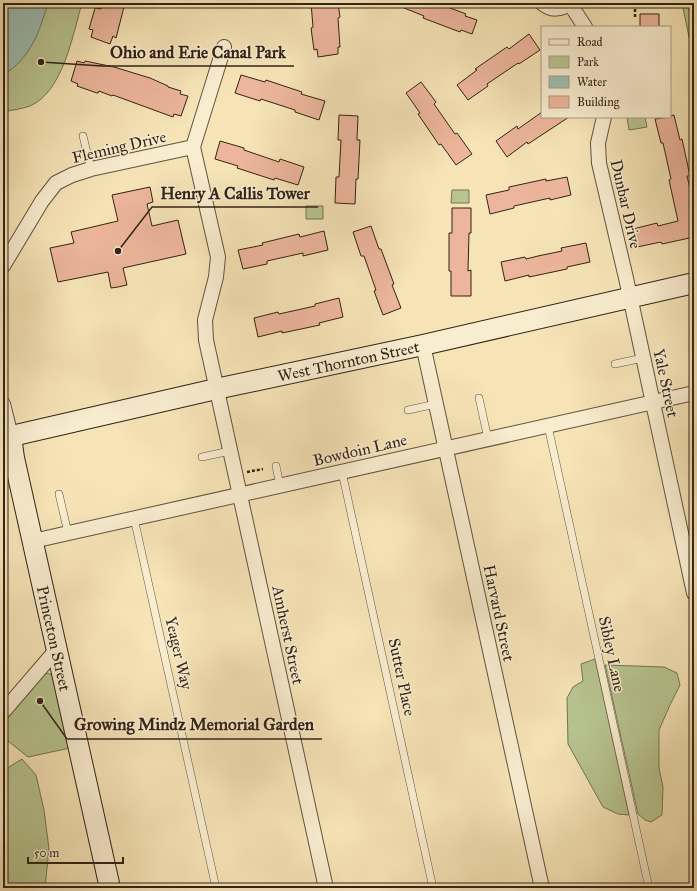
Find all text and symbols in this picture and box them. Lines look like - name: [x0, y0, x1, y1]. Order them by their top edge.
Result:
- legend: [541, 26, 671, 118]
- text: Road: [577, 35, 603, 49]
- callout: Ohio and Erie Canal Park: [102, 37, 294, 66]
- text: Ohio and Erie Canal Park: [110, 42, 287, 63]
- text: Park: [577, 55, 599, 69]
- text: Water: [577, 75, 607, 89]
- text: Building: [577, 95, 620, 110]
- street label: Fleming Drive: [70, 127, 168, 168]
- street label: Dunbar Drive: [607, 158, 646, 251]
- callout: Henry A Callis Tower: [152, 178, 318, 207]
- text: Henry A Callis Tower: [160, 183, 310, 204]
- street label: West Thornton Street: [276, 336, 421, 385]
- street label: Yale Street: [649, 347, 683, 420]
- street label: Bowdoin Lane: [311, 430, 409, 470]
- street label: Harvard Street: [479, 563, 519, 663]
- street label: Amherst Street: [268, 583, 308, 686]
- street label: Princeton Street: [33, 584, 75, 693]
- street label: Sibley Lane: [595, 614, 629, 694]
- street label: Yeager Way: [160, 615, 197, 692]
- street label: Sutter Place: [385, 636, 420, 718]
- callout: Growing Mindz Memorial Garden: [67, 710, 322, 739]
- text: Growing Mindz Memorial Garden: [74, 714, 315, 735]
- scale bar: [28, 839, 123, 865]
- text: 50 m: [34, 846, 59, 860]

